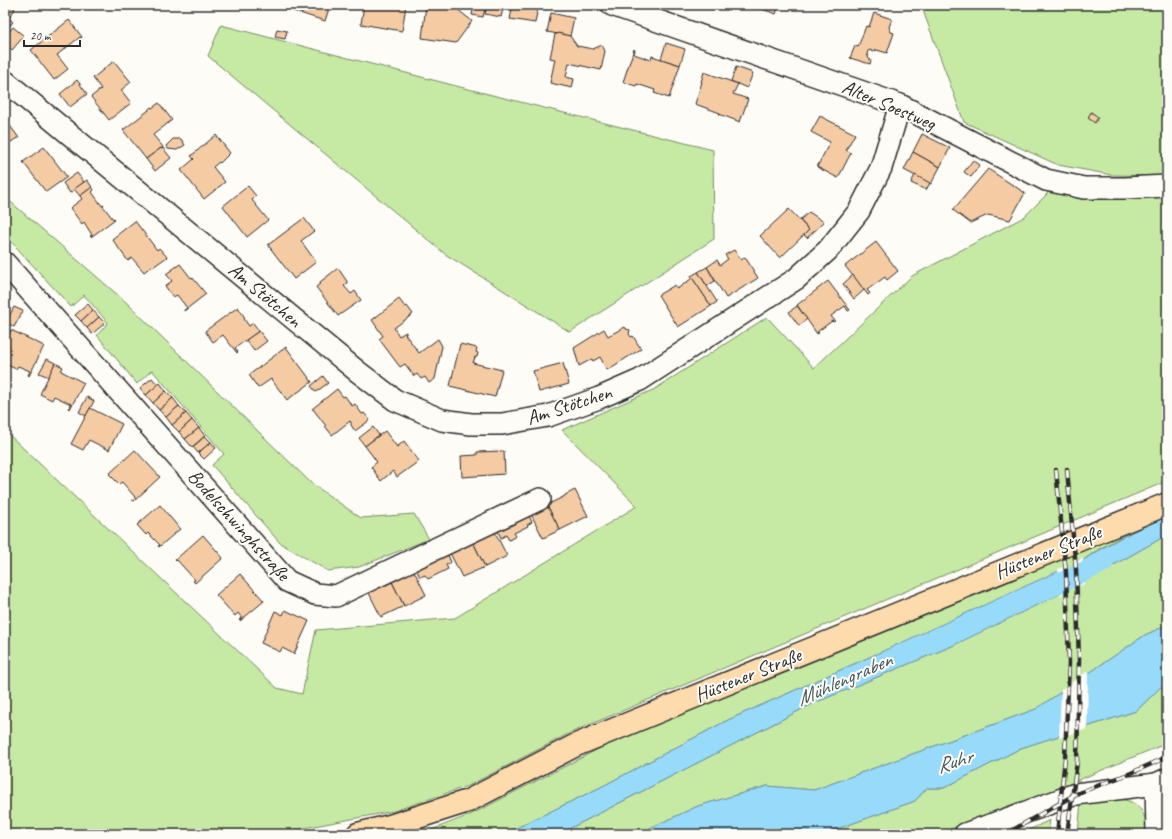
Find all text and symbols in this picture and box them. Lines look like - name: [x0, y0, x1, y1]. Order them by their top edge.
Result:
- scale bar: [24, 22, 80, 48]
- text: 20 m: [30, 28, 52, 44]
- street label: Alter Soestweg: [838, 74, 940, 136]
- street label: Am Stötchen: [223, 257, 307, 333]
- street label: Am Stötchen: [523, 379, 616, 430]
- street label: Bodelschwinghstraße: [182, 464, 297, 587]
- street label: Hüstener Straße: [991, 519, 1106, 585]
- street label: Hüstener Straße: [691, 642, 806, 708]
- water label: Mühlengraben: [792, 646, 897, 711]
- water label: Ruhr: [933, 742, 978, 779]

